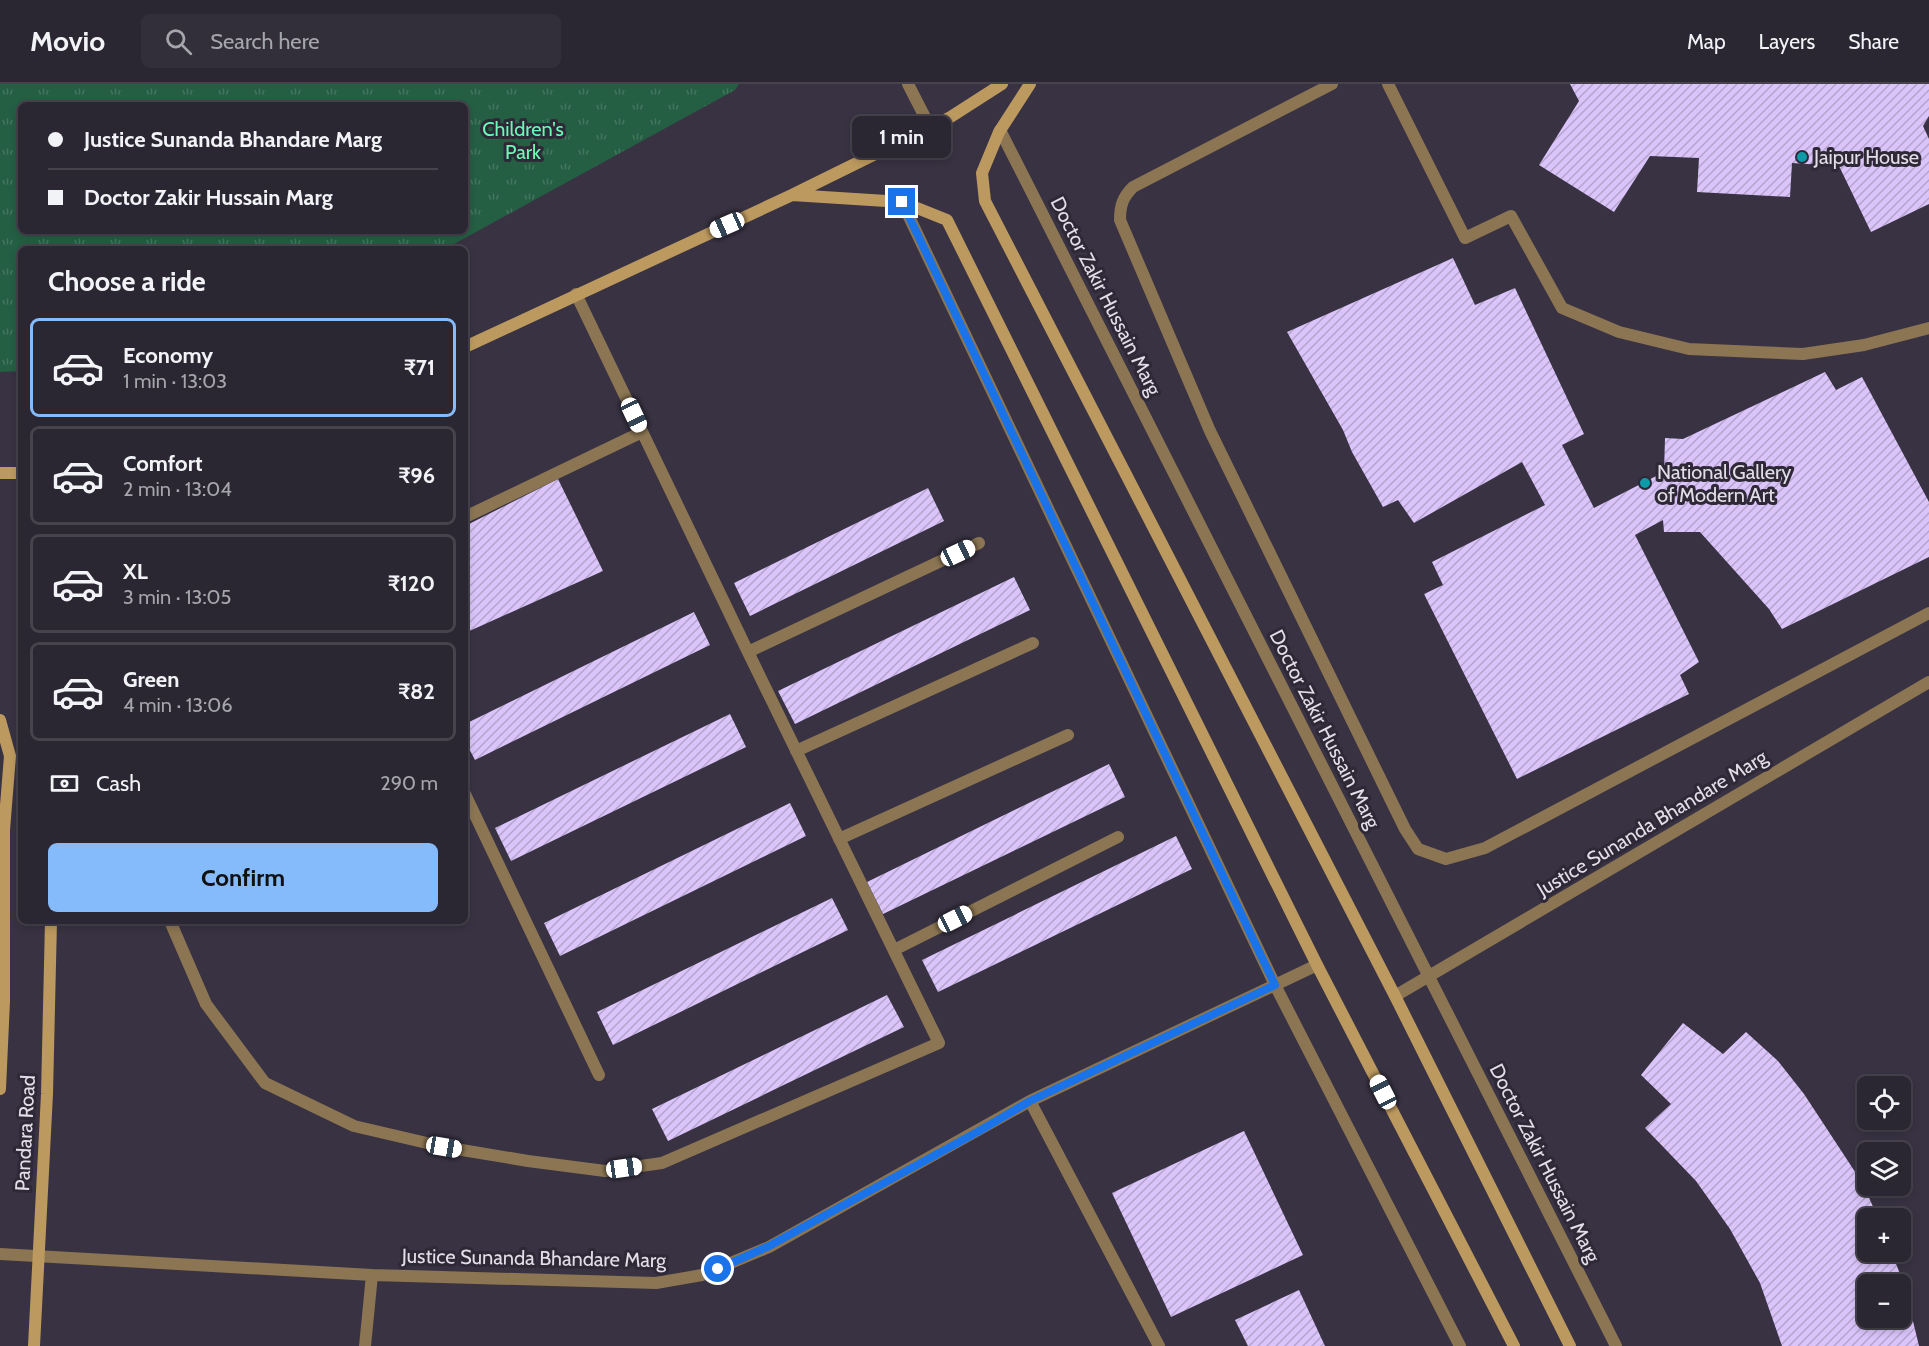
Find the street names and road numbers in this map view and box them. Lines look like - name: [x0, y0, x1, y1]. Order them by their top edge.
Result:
- street label: Doctor Zakir Hussain Marg: [1045, 193, 1167, 400]
- street label: Doctor Zakir Hussain Marg: [1264, 626, 1386, 833]
- street label: Justice Sunanda Bhandare Marg: [1532, 744, 1772, 902]
- street label: Doctor Zakir Hussain Marg: [1484, 1060, 1606, 1267]
- street label: Pandara Road: [10, 1074, 40, 1192]
- street label: Justice Sunanda Bhandare Marg: [401, 1244, 667, 1272]

